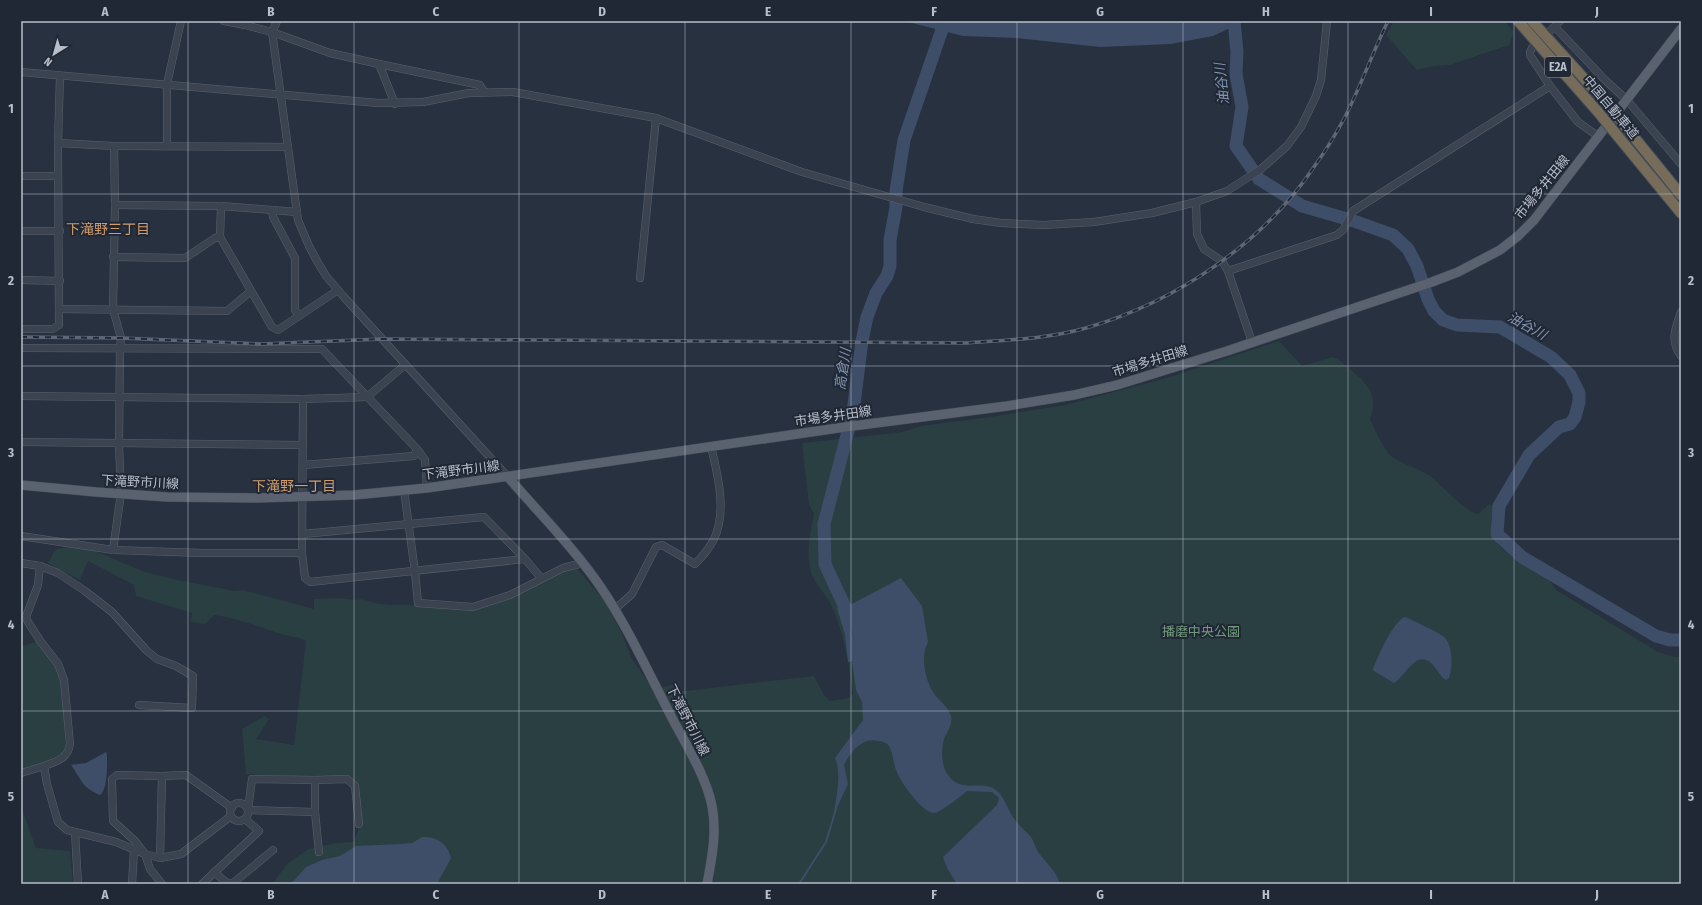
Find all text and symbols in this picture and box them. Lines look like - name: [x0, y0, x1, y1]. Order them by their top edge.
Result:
- text: A: [100, 4, 109, 19]
- text: B: [267, 4, 275, 19]
- text: C: [433, 4, 440, 19]
- text: D: [598, 4, 606, 19]
- text: E: [765, 4, 771, 19]
- text: F: [931, 4, 937, 19]
- text: G: [1096, 4, 1104, 19]
- text: H: [1262, 4, 1270, 19]
- text: I: [1429, 4, 1433, 19]
- text: J: [1594, 4, 1599, 19]
- north arrow: [34, 34, 74, 74]
- text: N: [42, 54, 55, 69]
- road number: E2A: [1545, 57, 1571, 77]
- water label: 油谷川: [1211, 60, 1233, 106]
- street label: 中国自動車道: [1580, 72, 1642, 142]
- text: 1: [8, 101, 14, 116]
- text: 1: [1688, 101, 1694, 116]
- street label: 市場多井田線: [1512, 152, 1572, 222]
- district label: 下滝野三丁目: [66, 221, 150, 238]
- text: 2: [7, 273, 14, 288]
- text: 2: [1687, 273, 1694, 288]
- water label: 油谷川: [1505, 308, 1551, 345]
- street label: 市場多井田線: [1111, 342, 1189, 380]
- water label: 高倉川: [832, 345, 855, 391]
- street label: 市場多井田線: [793, 403, 873, 429]
- text: 3: [7, 445, 14, 460]
- text: 3: [1687, 445, 1694, 460]
- street label: 下滝野市川線: [421, 458, 501, 482]
- street label: 下滝野市川線: [101, 472, 179, 492]
- district label: 下滝野一丁目: [252, 478, 336, 495]
- text: 4: [8, 617, 15, 632]
- text: 4: [1688, 617, 1695, 632]
- park label: 播磨中央公園: [1162, 624, 1240, 639]
- street label: 下滝野市川線: [664, 682, 712, 758]
- text: 5: [8, 789, 14, 804]
- text: 5: [1688, 789, 1694, 804]
- text: A: [100, 887, 109, 902]
- text: B: [267, 887, 275, 902]
- text: C: [433, 887, 440, 902]
- text: D: [598, 887, 606, 902]
- text: E: [765, 887, 771, 902]
- text: F: [931, 887, 937, 902]
- text: G: [1096, 887, 1104, 902]
- text: H: [1262, 887, 1270, 902]
- text: I: [1429, 887, 1433, 902]
- text: J: [1594, 887, 1599, 902]

